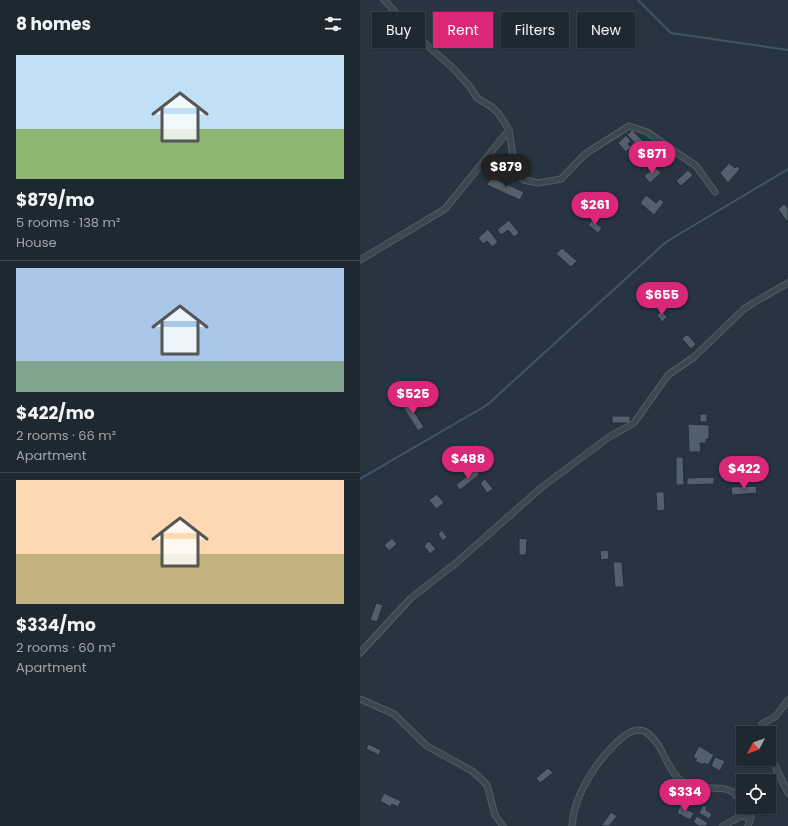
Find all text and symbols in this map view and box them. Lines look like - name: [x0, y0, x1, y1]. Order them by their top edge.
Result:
- text: 8 homes: [16, 12, 91, 36]
- chip: Buy: [372, 12, 425, 48]
- chip: Rent: [433, 12, 493, 48]
- chip: Filters: [501, 12, 569, 48]
- chip: New: [577, 12, 635, 48]
- icon: filters: [322, 13, 344, 35]
- icon: home: [144, 81, 216, 153]
- pin: $871: [628, 141, 676, 175]
- text: $871: [638, 144, 666, 163]
- pin: $879: [482, 154, 530, 188]
- text: $879: [490, 157, 522, 176]
- text: $879/mo: [16, 188, 94, 212]
- pin: $261: [571, 192, 619, 226]
- text: $261: [580, 195, 610, 214]
- text: 5 rooms · 138 m²: [16, 213, 120, 232]
- text: House: [16, 233, 56, 252]
- pin: $655: [638, 282, 686, 316]
- text: $655: [645, 285, 679, 304]
- icon: home: [144, 294, 216, 366]
- pin: $525: [389, 381, 437, 415]
- text: $525: [397, 384, 429, 403]
- text: $422/mo: [16, 401, 95, 425]
- text: 2 rooms · 66 m²: [16, 426, 116, 445]
- text: Apartment: [16, 446, 86, 465]
- pin: $488: [444, 446, 492, 480]
- text: $488: [451, 449, 485, 468]
- pin: $422: [720, 456, 768, 490]
- text: $422: [728, 459, 760, 478]
- icon: home: [144, 506, 216, 578]
- text: $334/mo: [16, 613, 96, 637]
- text: 2 rooms · 60 m²: [16, 638, 116, 657]
- text: Apartment: [16, 658, 86, 677]
- north arrow: [736, 726, 776, 766]
- map controls: [736, 726, 776, 814]
- button: locate: [736, 774, 776, 814]
- pin: $334: [661, 779, 709, 813]
- text: $334: [668, 782, 702, 801]

